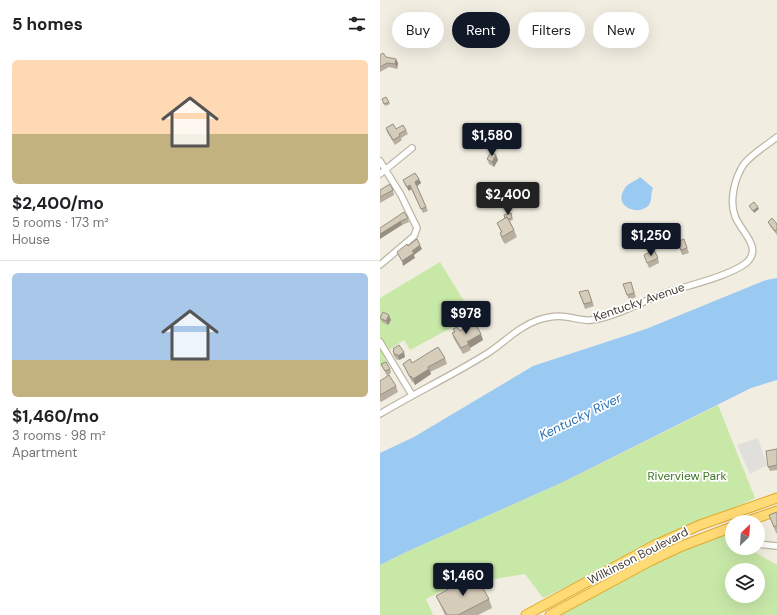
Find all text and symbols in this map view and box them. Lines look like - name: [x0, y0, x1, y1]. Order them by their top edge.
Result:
- chip: Buy: [392, 12, 444, 48]
- chip: Rent: [452, 12, 510, 48]
- chip: Filters: [518, 12, 585, 48]
- chip: New: [593, 12, 649, 48]
- text: 5 homes: [12, 13, 83, 35]
- icon: filters: [346, 13, 368, 35]
- icon: home: [154, 86, 226, 158]
- pin: $1,580: [459, 123, 525, 157]
- text: $1,580: [471, 127, 513, 144]
- pin: $2,400: [475, 182, 541, 216]
- text: $2,400: [485, 186, 531, 203]
- text: $2,400/mo: [12, 192, 104, 214]
- text: 5 rooms · 173 m²: [12, 214, 109, 231]
- pin: $1,250: [618, 223, 684, 257]
- text: $1,250: [631, 227, 671, 244]
- text: House: [12, 231, 50, 248]
- street label: Kentucky Avenue: [591, 279, 687, 325]
- icon: home: [154, 299, 226, 371]
- pin: $978: [442, 301, 490, 335]
- text: $978: [450, 305, 482, 322]
- water label: Kentucky River: [536, 389, 625, 444]
- text: $1,460/mo: [12, 405, 99, 427]
- text: 3 rooms · 98 m²: [12, 427, 106, 444]
- text: Apartment: [12, 444, 77, 461]
- park label: Riverview Park: [647, 468, 727, 484]
- north arrow: [725, 515, 765, 555]
- map controls: [725, 515, 765, 603]
- street label: Wilkinson Boulevard: [585, 524, 691, 588]
- pin: $1,460: [430, 563, 496, 597]
- button: layers: [725, 563, 765, 603]
- text: $1,460: [442, 567, 484, 584]

